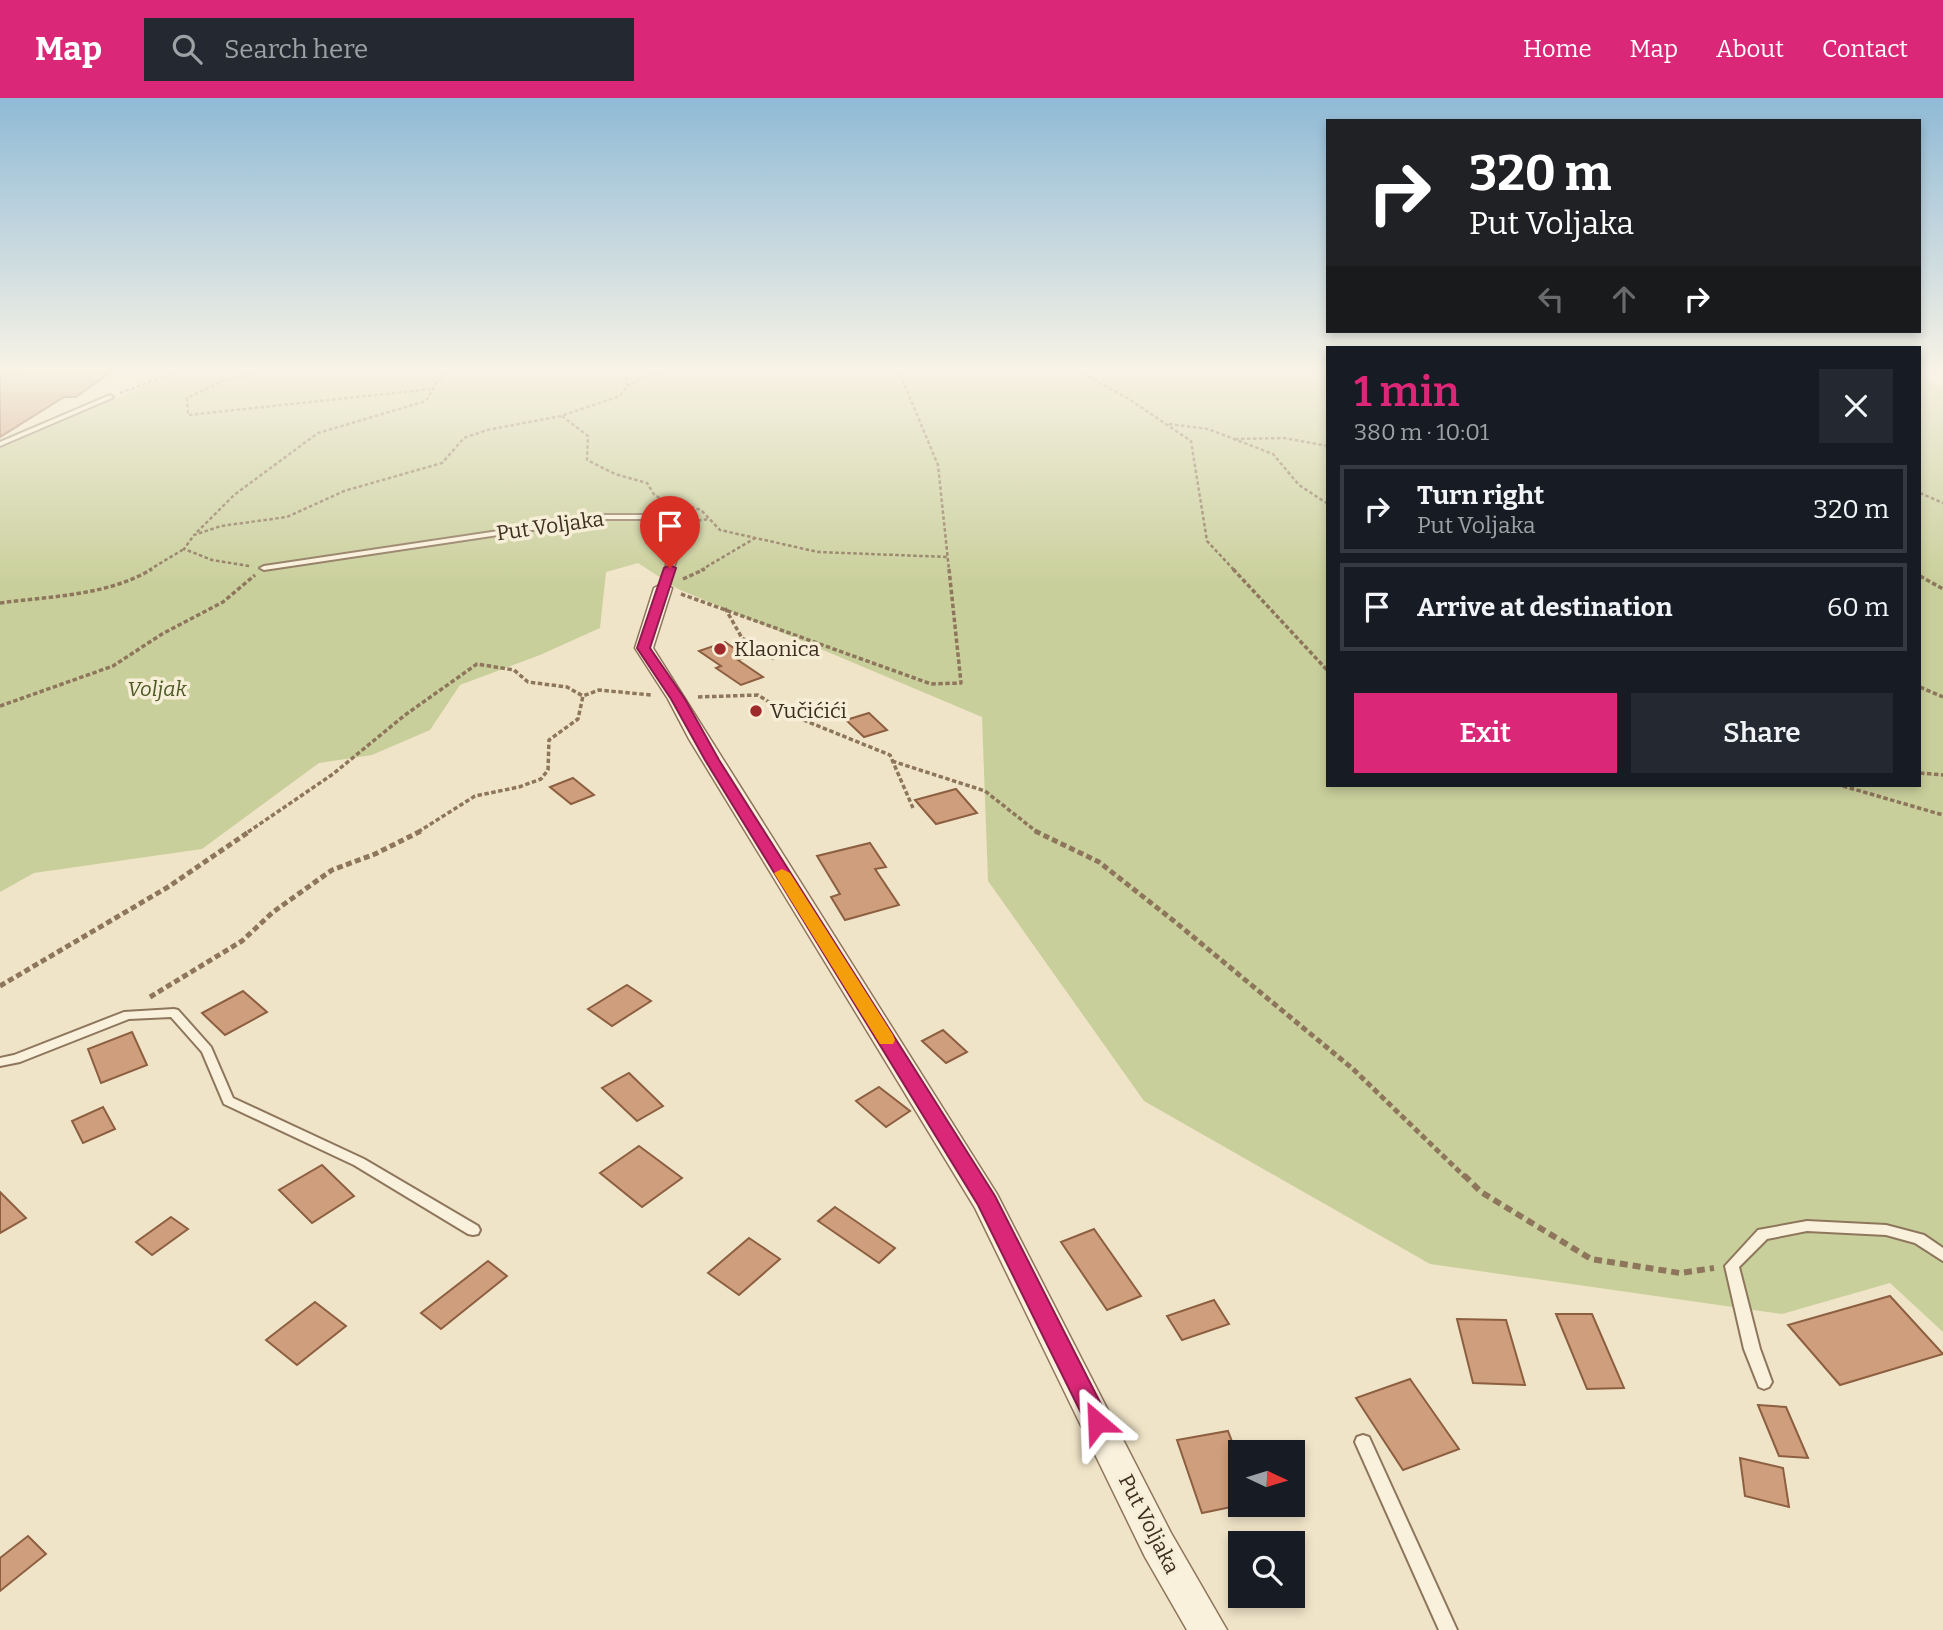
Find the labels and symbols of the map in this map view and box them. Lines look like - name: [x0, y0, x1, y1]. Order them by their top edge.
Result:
- pin: [640, 496, 700, 568]
- street label: Put Voljaka: [495, 506, 606, 546]
- place label: Klaonica: [734, 636, 820, 662]
- marker: Klaonica: [712, 641, 728, 657]
- park label: Voljak: [127, 676, 187, 702]
- place label: Vučićići: [770, 698, 847, 724]
- marker: Vučićići: [748, 703, 764, 719]
- position arrow: [1060, 1385, 1134, 1459]
- north arrow: [1228, 1440, 1306, 1517]
- street label: Put Voljaka: [1113, 1470, 1185, 1579]

